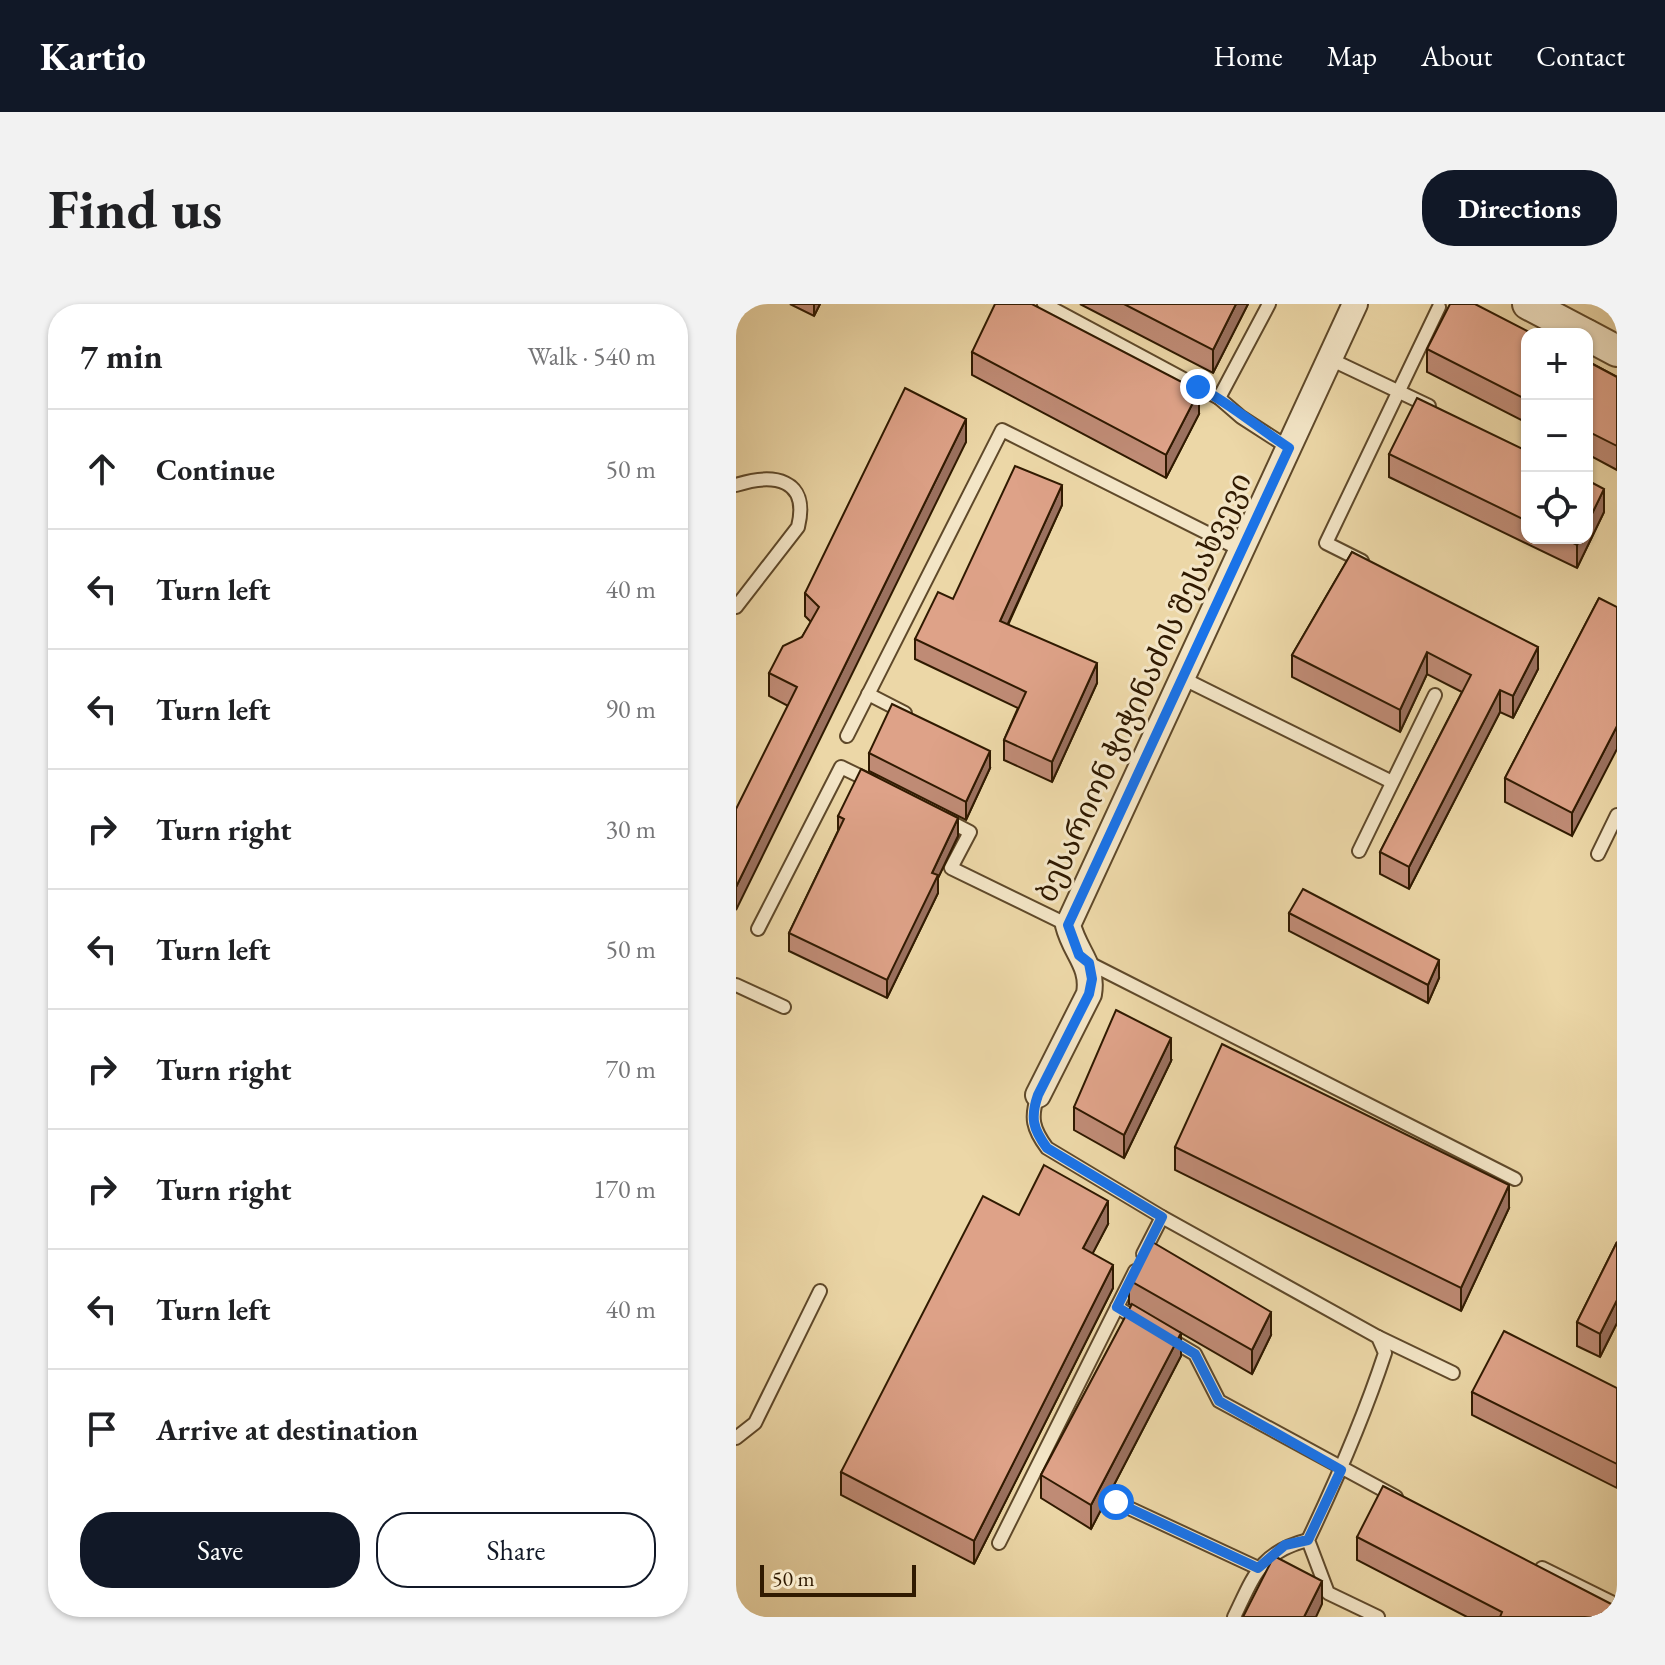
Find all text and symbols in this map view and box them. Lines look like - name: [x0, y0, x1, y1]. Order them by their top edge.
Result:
- text: Kartio: [40, 32, 146, 81]
- text: Home: [1213, 38, 1283, 74]
- text: Map: [1327, 38, 1377, 74]
- text: About: [1421, 38, 1492, 74]
- text: Contact: [1536, 38, 1625, 74]
- button: Directions: [1422, 170, 1617, 246]
- text: Find us: [48, 172, 222, 245]
- map controls: [1521, 328, 1593, 544]
- button: +: [1521, 328, 1593, 400]
- text: 7 min: [80, 334, 163, 378]
- text: Walk · 540 m: [528, 339, 656, 373]
- route end: [1180, 369, 1216, 405]
- button: −: [1521, 400, 1593, 472]
- icon: ahead: [80, 447, 124, 491]
- text: Continue: [156, 450, 275, 489]
- text: 50 m: [606, 452, 656, 486]
- street label: ბესარიონ ჭიჭინაძის შესახვევი: [1026, 466, 1260, 908]
- button: locate: [1521, 472, 1593, 544]
- icon: left: [80, 567, 124, 611]
- text: Turn left: [156, 570, 270, 609]
- text: 40 m: [606, 572, 656, 606]
- icon: left: [80, 687, 124, 731]
- text: Turn left: [156, 690, 270, 729]
- text: 90 m: [606, 692, 656, 726]
- icon: right: [80, 807, 124, 851]
- text: Turn right: [156, 810, 292, 849]
- text: 30 m: [606, 812, 656, 846]
- icon: left: [80, 927, 124, 971]
- text: Turn left: [156, 930, 270, 969]
- text: 50 m: [606, 932, 656, 966]
- icon: right: [80, 1047, 124, 1091]
- text: Turn right: [156, 1050, 292, 1089]
- text: 70 m: [606, 1052, 656, 1086]
- icon: right: [80, 1167, 124, 1211]
- text: Turn right: [156, 1170, 292, 1209]
- text: 170 m: [593, 1172, 656, 1206]
- icon: left: [80, 1287, 124, 1331]
- text: Turn left: [156, 1290, 270, 1329]
- text: 40 m: [606, 1292, 656, 1326]
- icon: arrive: [80, 1407, 124, 1451]
- text: Arrive at destination: [156, 1410, 418, 1449]
- route start: [1098, 1484, 1134, 1520]
- button: Save: [80, 1512, 360, 1588]
- button: Share: [376, 1512, 656, 1588]
- scale bar: [760, 1561, 916, 1597]
- text: 50 m: [772, 1564, 815, 1593]

